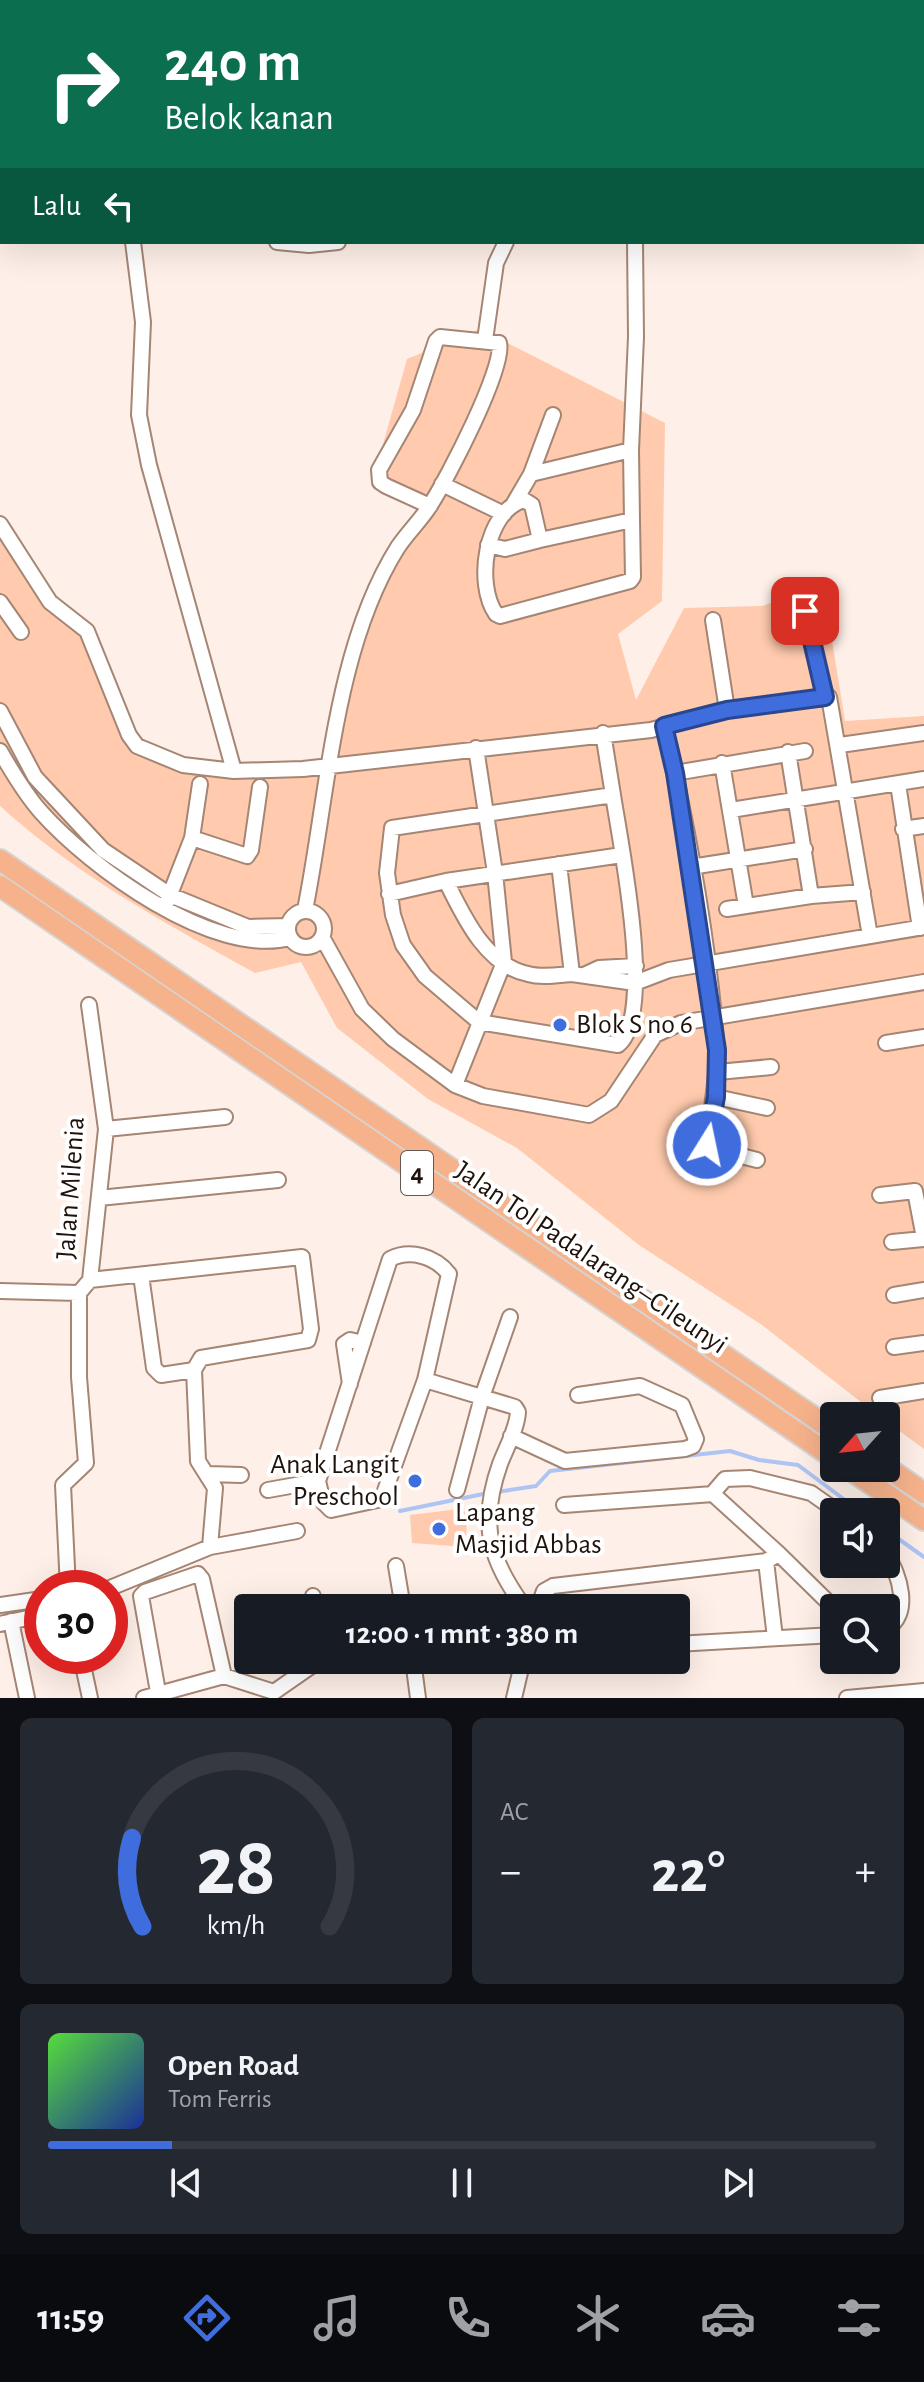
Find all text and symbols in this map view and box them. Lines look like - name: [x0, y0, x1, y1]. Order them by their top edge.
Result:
- icon: right: [32, 32, 136, 136]
- text: 240 m: [164, 35, 301, 91]
- text: Belok kanan: [164, 100, 334, 136]
- icon: left: [97, 184, 141, 228]
- text: Lalu: [32, 191, 81, 221]
- pin: [771, 577, 839, 645]
- icon: arrive: [783, 589, 827, 633]
- place label: Blok S no 6: [576, 1011, 693, 1039]
- marker: Blok S no 6: [551, 1016, 569, 1034]
- position arrow: [665, 1103, 749, 1187]
- street label: Jalan Milenia: [52, 1116, 90, 1260]
- road number: 4: [401, 1151, 433, 1195]
- street label: Jalan Tol Padalarang–Cileunyi: [450, 1157, 732, 1359]
- north arrow: [820, 1402, 900, 1482]
- map controls: [820, 1402, 900, 1674]
- place label: Anak Langit Preschool: [270, 1451, 399, 1511]
- marker: Anak Langit Preschool: [406, 1472, 424, 1490]
- button: sound: [820, 1498, 900, 1578]
- place label: Lapang Masjid Abbas: [455, 1499, 602, 1559]
- marker: Lapang Masjid Abbas: [430, 1520, 448, 1538]
- speed limit sign: 30: [24, 1570, 128, 1674]
- button: search: [820, 1594, 900, 1674]
- text: 12:00 · 1 mnt · 380 m: [346, 1619, 578, 1649]
- text: AC: [500, 1799, 528, 1825]
- text: 28: [196, 1826, 276, 1910]
- text: 22°: [651, 1843, 725, 1903]
- text: −: [500, 1850, 521, 1894]
- text: +: [855, 1850, 876, 1894]
- text: km/h: [207, 1911, 265, 1940]
- text: Open Road: [168, 2051, 299, 2081]
- text: Tom Ferris: [168, 2086, 272, 2112]
- icon: previous: [164, 2161, 208, 2205]
- icon: pause: [440, 2161, 484, 2205]
- icon: next: [716, 2161, 760, 2205]
- icon: directions: [179, 2290, 235, 2346]
- icon: music: [309, 2290, 365, 2346]
- icon: phone: [440, 2290, 496, 2346]
- icon: climate: [570, 2290, 626, 2346]
- icon: car: [700, 2290, 756, 2346]
- icon: filters: [831, 2290, 887, 2346]
- text: 11:59: [37, 2300, 104, 2336]

